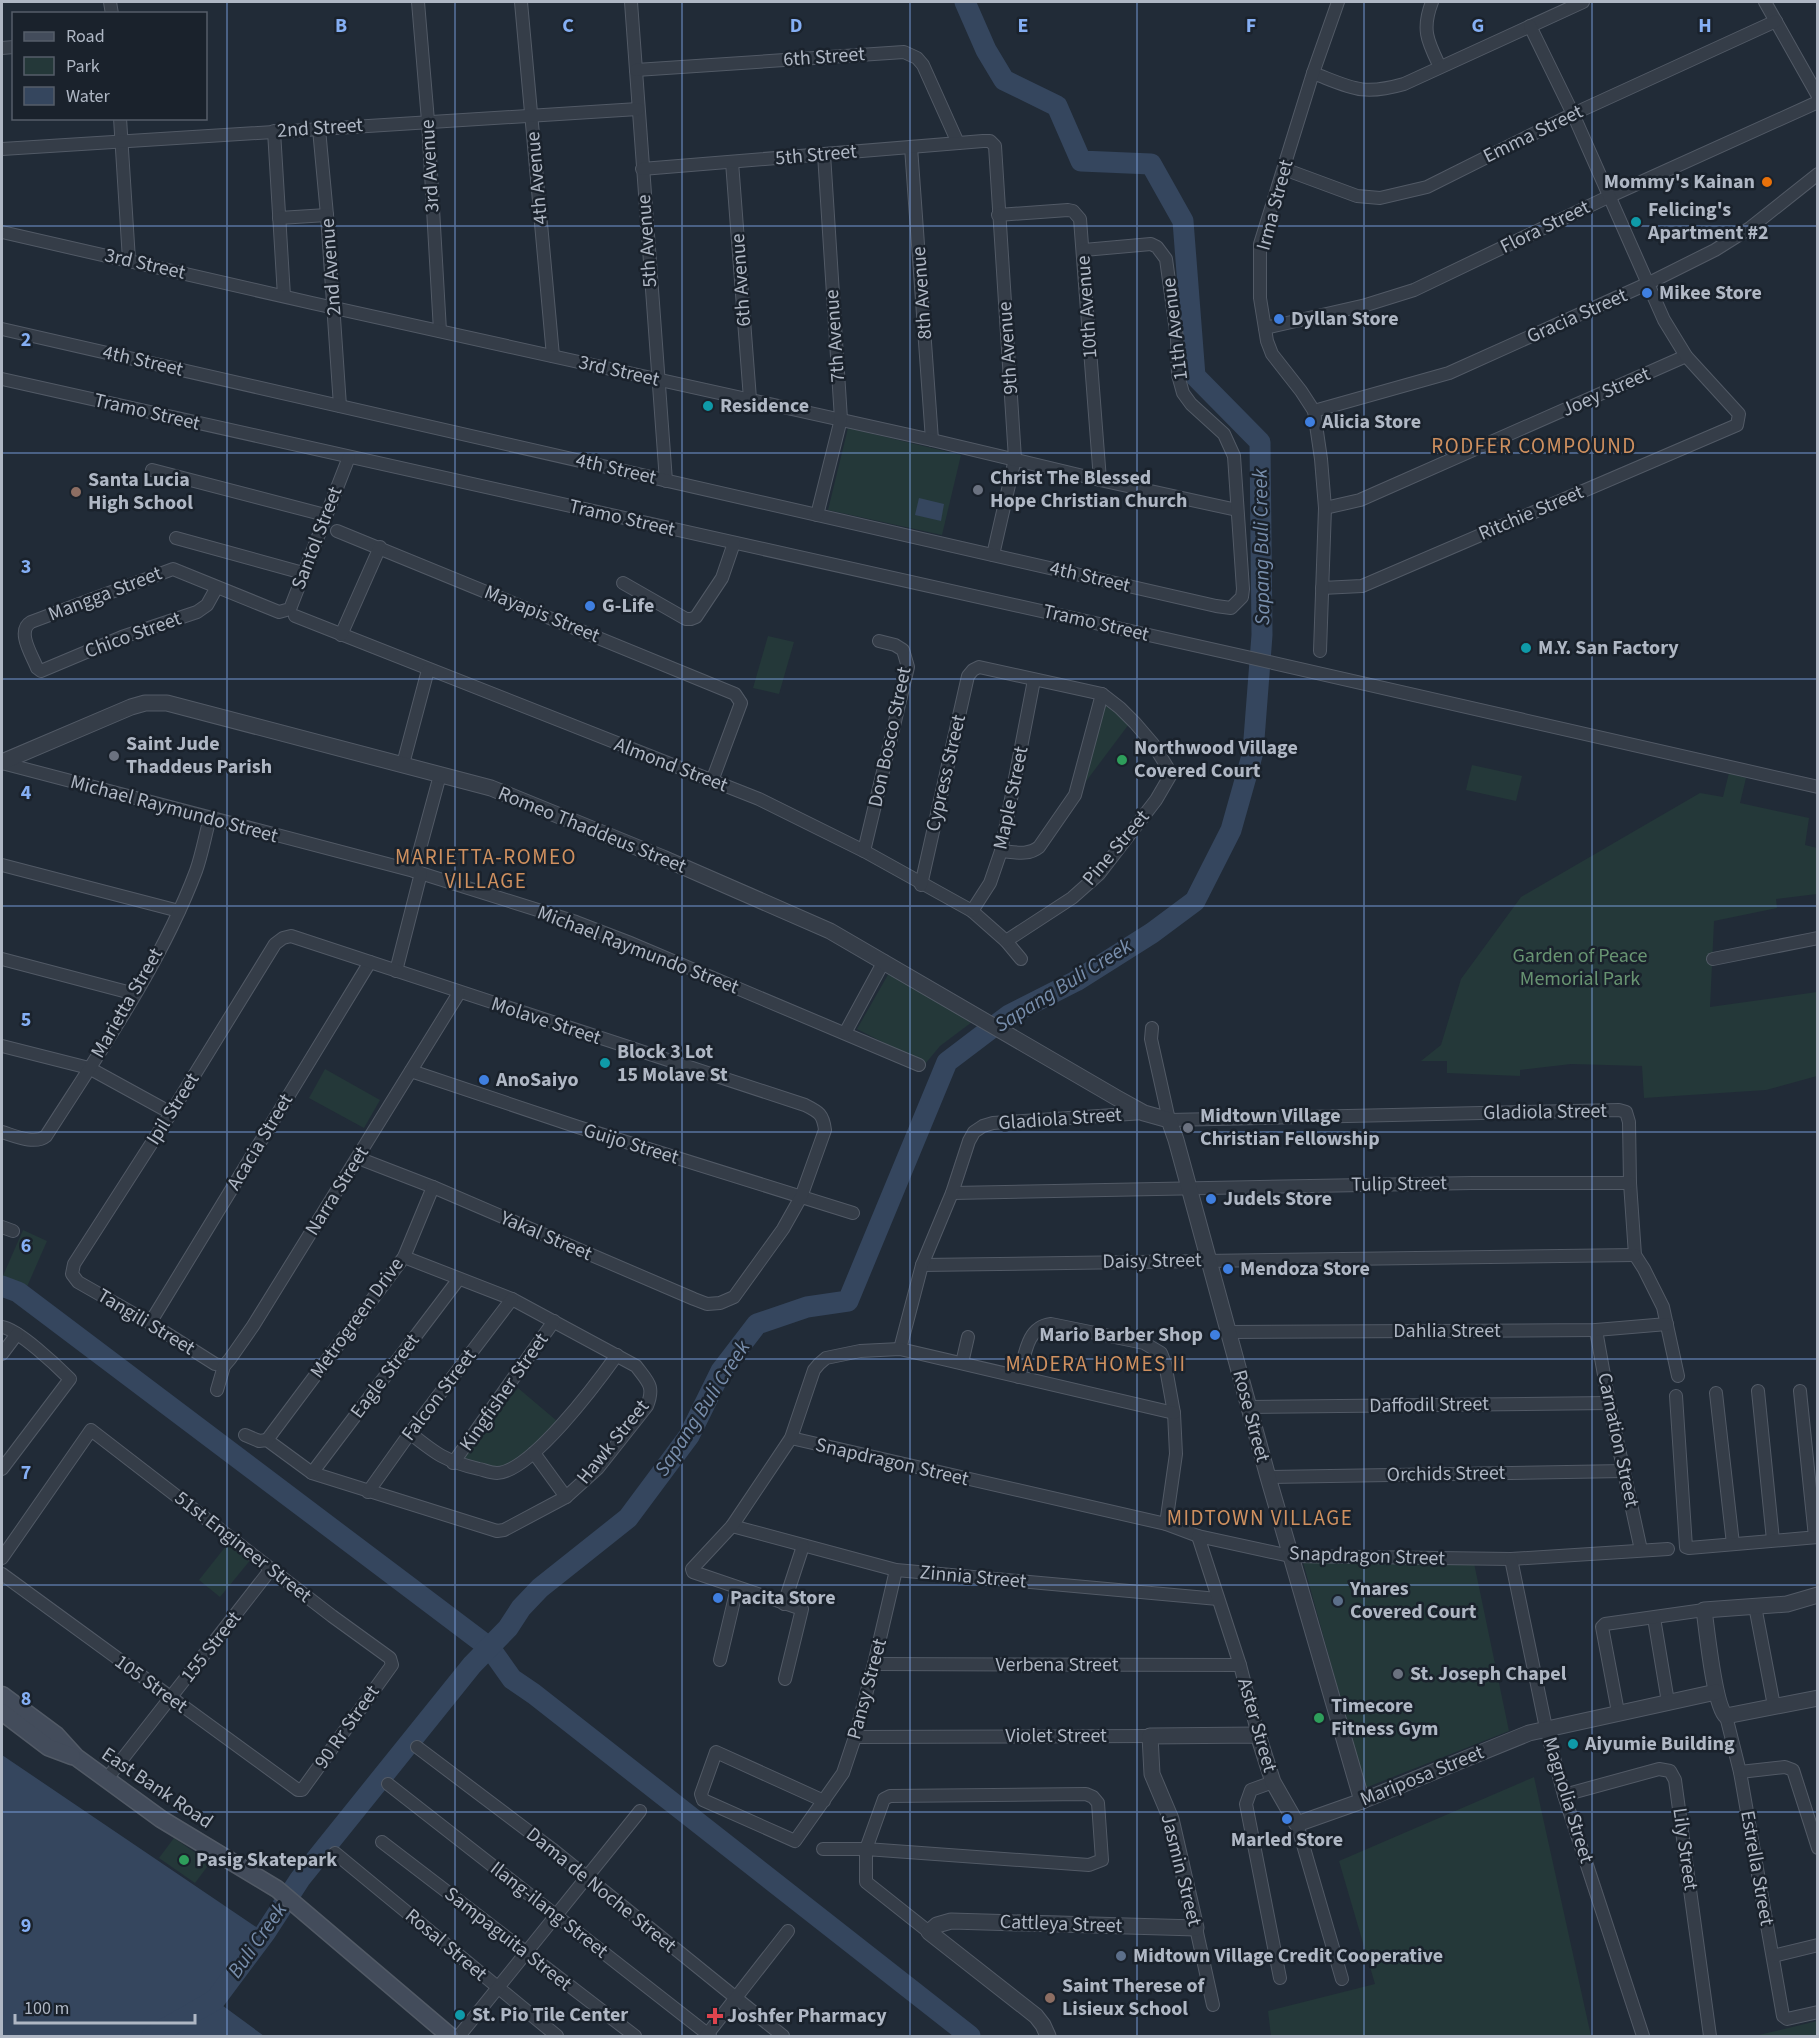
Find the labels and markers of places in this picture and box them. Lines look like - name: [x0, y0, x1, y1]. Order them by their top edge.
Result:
- place label: Mommy's Kainan: [1604, 168, 1755, 196]
- marker: Mommy's Kainan: [1760, 175, 1774, 189]
- place label: Felicing's Apartment #2: [1647, 196, 1769, 247]
- marker: Felicing's Apartment #2: [1629, 215, 1643, 229]
- place label: Mikee Store: [1659, 279, 1762, 307]
- marker: Mikee Store: [1640, 286, 1654, 300]
- place label: Dyllan Store: [1291, 305, 1399, 333]
- marker: Dyllan Store: [1272, 312, 1286, 326]
- place label: Residence: [720, 392, 809, 420]
- marker: Residence: [701, 399, 715, 413]
- place label: Alicia Store: [1321, 408, 1421, 436]
- marker: Alicia Store: [1303, 415, 1317, 429]
- place label: Christ The Blessed Hope Christian Church: [990, 464, 1188, 515]
- place label: Santa Lucia High School: [88, 466, 193, 517]
- marker: Christ The Blessed Hope Christian Church: [971, 483, 985, 497]
- marker: Santa Lucia High School: [69, 485, 83, 499]
- place label: G-Life: [602, 592, 654, 620]
- marker: G-Life: [583, 599, 597, 613]
- place label: M.Y. San Factory: [1538, 634, 1679, 662]
- marker: M.Y. San Factory: [1519, 641, 1533, 655]
- place label: Saint Jude Thaddeus Parish: [126, 730, 272, 781]
- place label: Northwood Village Covered Court: [1134, 734, 1298, 785]
- marker: Saint Jude Thaddeus Parish: [107, 749, 121, 763]
- marker: Northwood Village Covered Court: [1115, 753, 1129, 767]
- place label: Block 3 Lot 15 Molave St: [617, 1038, 728, 1089]
- marker: Block 3 Lot 15 Molave St: [598, 1056, 612, 1070]
- place label: AnoSaiyo: [495, 1066, 579, 1094]
- marker: AnoSaiyo: [477, 1073, 491, 1087]
- place label: Midtown Village Christian Fellowship: [1200, 1102, 1380, 1153]
- marker: Midtown Village Christian Fellowship: [1181, 1121, 1195, 1135]
- place label: Judels Store: [1223, 1185, 1332, 1213]
- marker: Judels Store: [1204, 1192, 1218, 1206]
- place label: Mendoza Store: [1240, 1255, 1370, 1283]
- marker: Mendoza Store: [1221, 1262, 1235, 1276]
- place label: Mario Barber Shop: [1039, 1321, 1203, 1349]
- marker: Mario Barber Shop: [1208, 1328, 1222, 1342]
- place label: Ynares Covered Court: [1349, 1575, 1477, 1626]
- place label: Pacita Store: [730, 1584, 836, 1612]
- marker: Pacita Store: [711, 1591, 725, 1605]
- marker: Ynares Covered Court: [1331, 1594, 1345, 1608]
- place label: St. Joseph Chapel: [1410, 1660, 1567, 1688]
- marker: St. Joseph Chapel: [1391, 1667, 1405, 1681]
- place label: Timecore Fitness Gym: [1331, 1692, 1439, 1743]
- marker: Timecore Fitness Gym: [1312, 1711, 1326, 1725]
- place label: Aiyumie Building: [1584, 1730, 1735, 1758]
- marker: Aiyumie Building: [1566, 1737, 1580, 1751]
- marker: Marled Store: [1280, 1812, 1294, 1826]
- place label: Marled Store: [1231, 1826, 1343, 1854]
- place label: Pasig Skatepark: [196, 1846, 337, 1874]
- marker: Pasig Skatepark: [177, 1853, 191, 1867]
- place label: Midtown Village Credit Cooperative: [1133, 1942, 1443, 1970]
- marker: Midtown Village Credit Cooperative: [1114, 1949, 1128, 1963]
- place label: Saint Therese of Lisieux School: [1062, 1972, 1206, 2023]
- marker: Saint Therese of Lisieux School: [1043, 1991, 1057, 2005]
- place label: St. Pio Tile Center: [472, 2001, 628, 2029]
- place label: Joshfer Pharmacy: [727, 2002, 887, 2030]
- marker: St. Pio Tile Center: [453, 2008, 467, 2022]
- marker: Joshfer Pharmacy: [708, 2009, 722, 2023]

